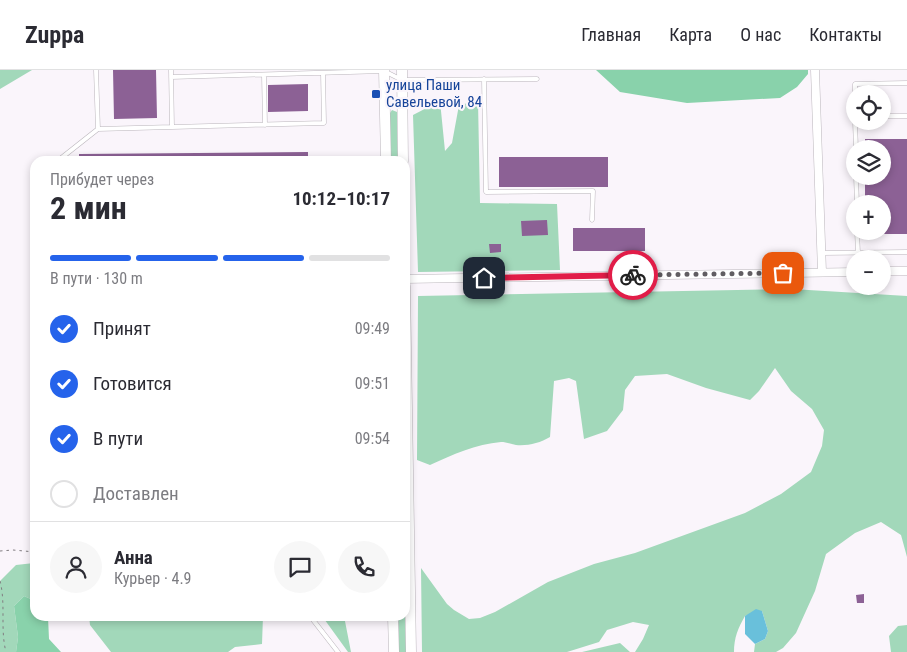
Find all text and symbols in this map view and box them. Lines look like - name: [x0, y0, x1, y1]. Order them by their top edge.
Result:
- text: Zuppa: [25, 21, 84, 49]
- text: Главная: [581, 24, 641, 45]
- text: Карта: [669, 24, 712, 45]
- text: О нас: [740, 24, 781, 45]
- text: Контакты: [809, 24, 882, 45]
- place label: улица Паши Савельевой, 84: [386, 76, 482, 111]
- map controls: [846, 85, 891, 295]
- button: locate: [846, 85, 891, 130]
- marker: улица Паши Савельевой, 84: [370, 88, 382, 100]
- button: layers: [846, 140, 891, 185]
- text: Прибудет через: [50, 170, 154, 189]
- text: 10:12–10:17: [292, 187, 390, 210]
- text: 2 мин: [50, 189, 127, 227]
- button: +: [846, 195, 891, 240]
- courier: [608, 250, 658, 300]
- button: −: [846, 250, 891, 295]
- pin: [762, 252, 804, 294]
- pin: [463, 257, 505, 299]
- icon: bag: [769, 259, 797, 287]
- icon: bike: [619, 261, 647, 289]
- icon: home: [470, 264, 498, 292]
- text: В пути · 130 m: [50, 269, 143, 288]
- icon: check: [50, 315, 78, 343]
- text: Принят: [93, 317, 151, 340]
- text: 09:49: [355, 319, 390, 338]
- icon: check: [50, 370, 78, 398]
- text: Готовится: [93, 372, 172, 395]
- text: 09:51: [355, 374, 390, 393]
- icon: check: [50, 425, 78, 453]
- text: В пути: [93, 427, 143, 450]
- text: 09:54: [355, 429, 390, 448]
- text: Доставлен: [93, 482, 179, 505]
- button: person: [50, 541, 102, 593]
- button: chat: [274, 541, 326, 593]
- button: phone: [338, 541, 390, 593]
- text: Анна: [114, 546, 153, 569]
- text: Курьер · 4.9: [114, 569, 192, 588]

